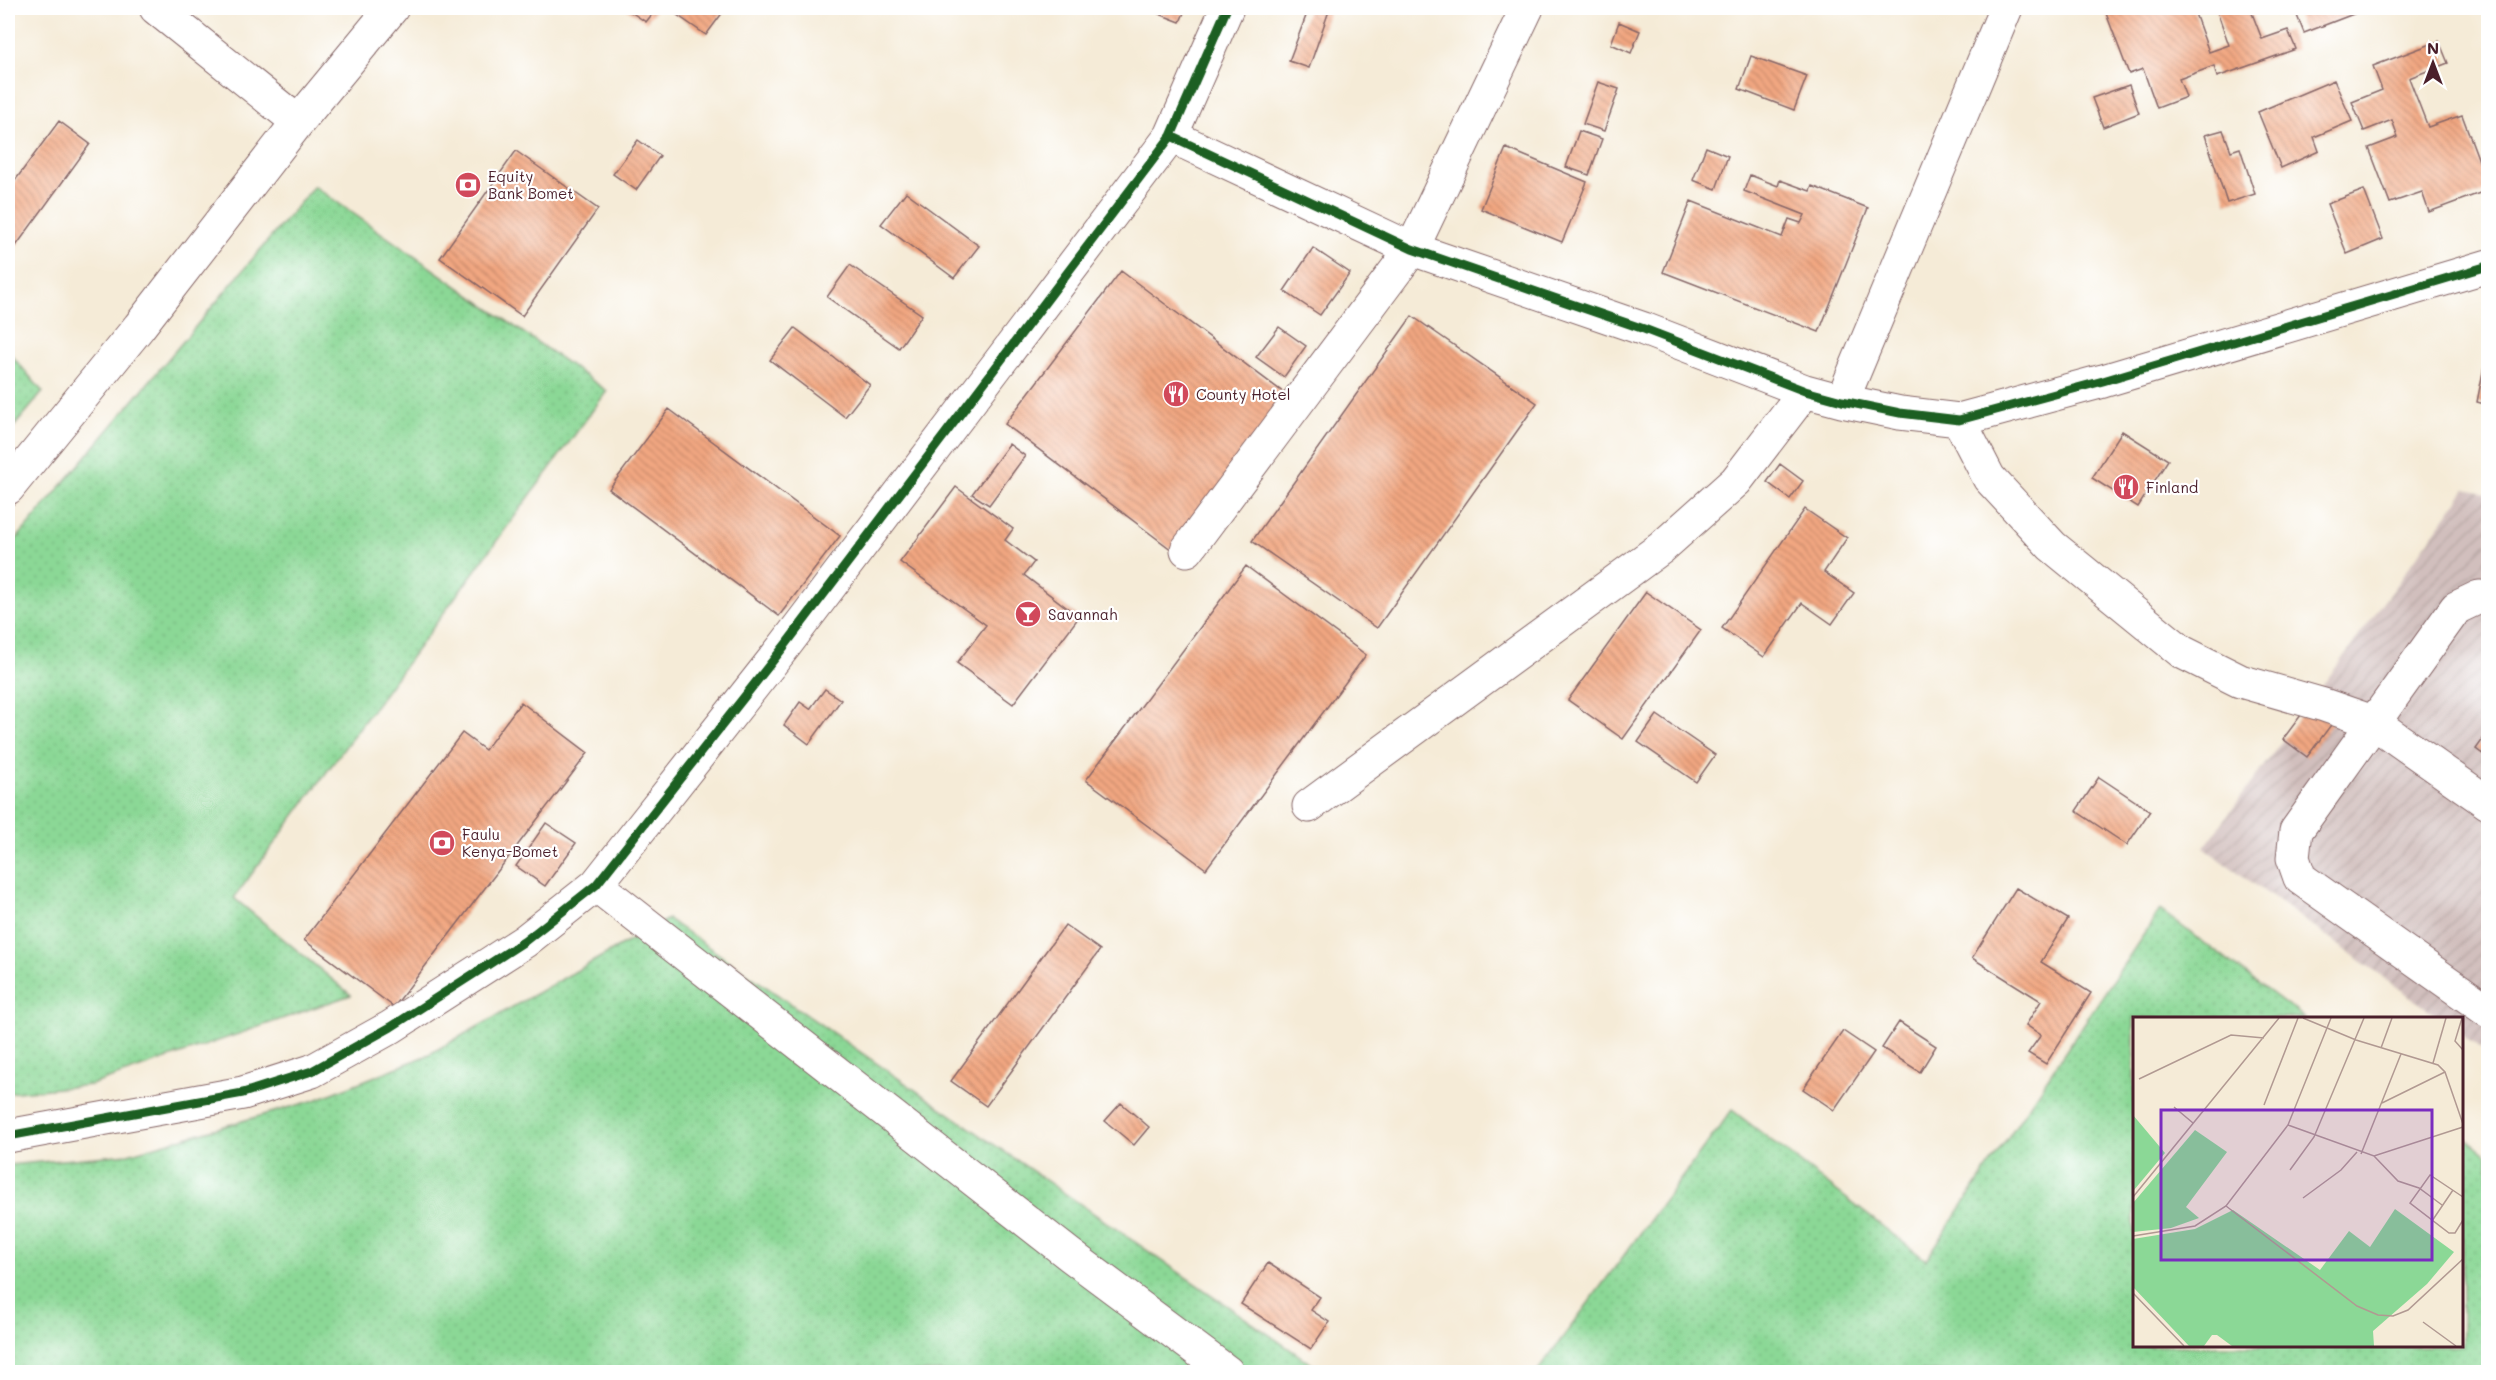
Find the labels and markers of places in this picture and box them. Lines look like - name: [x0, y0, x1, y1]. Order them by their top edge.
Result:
- place label: Equity Bank Bomet: [488, 166, 574, 203]
- bank icon: Equity Bank Bomet: [453, 170, 483, 200]
- restaurant icon: County Hotel: [1161, 379, 1191, 409]
- place label: County Hotel: [1196, 384, 1291, 404]
- restaurant icon: Finland: [2111, 472, 2141, 502]
- place label: Finland: [2146, 477, 2198, 497]
- bar icon: Savannah: [1013, 599, 1043, 629]
- place label: Savannah: [1048, 604, 1118, 624]
- place label: Faulu Kenya-Bomet: [462, 824, 558, 861]
- bank icon: Faulu Kenya-Bomet: [427, 828, 457, 858]

